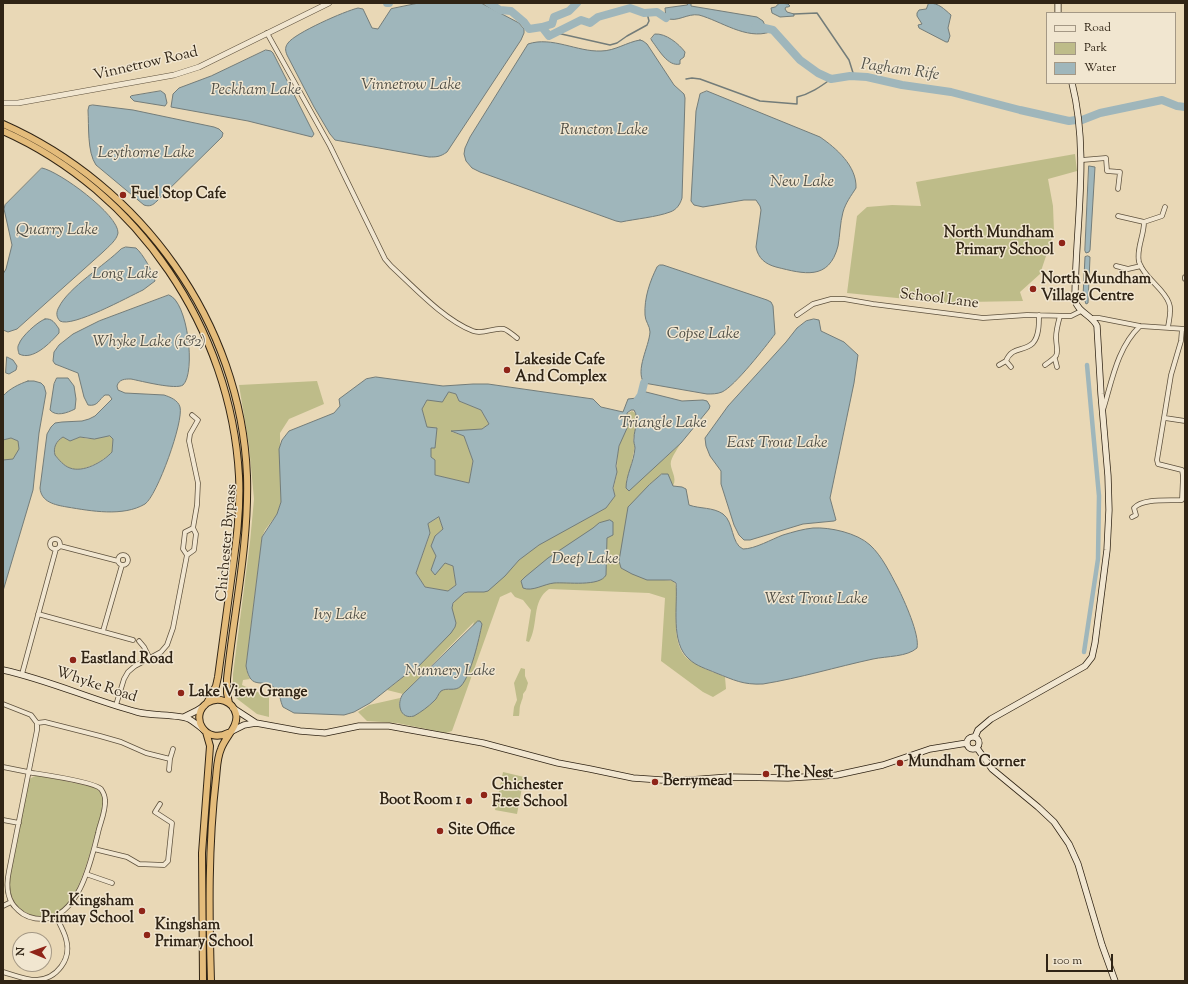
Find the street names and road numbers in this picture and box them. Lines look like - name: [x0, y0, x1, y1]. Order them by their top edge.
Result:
- street label: Vinnetrow Road: [92, 44, 200, 86]
- street label: School Lane: [898, 286, 980, 314]
- street label: Chichester Bypass: [214, 483, 242, 603]
- street label: Whyke Road: [53, 664, 139, 708]

